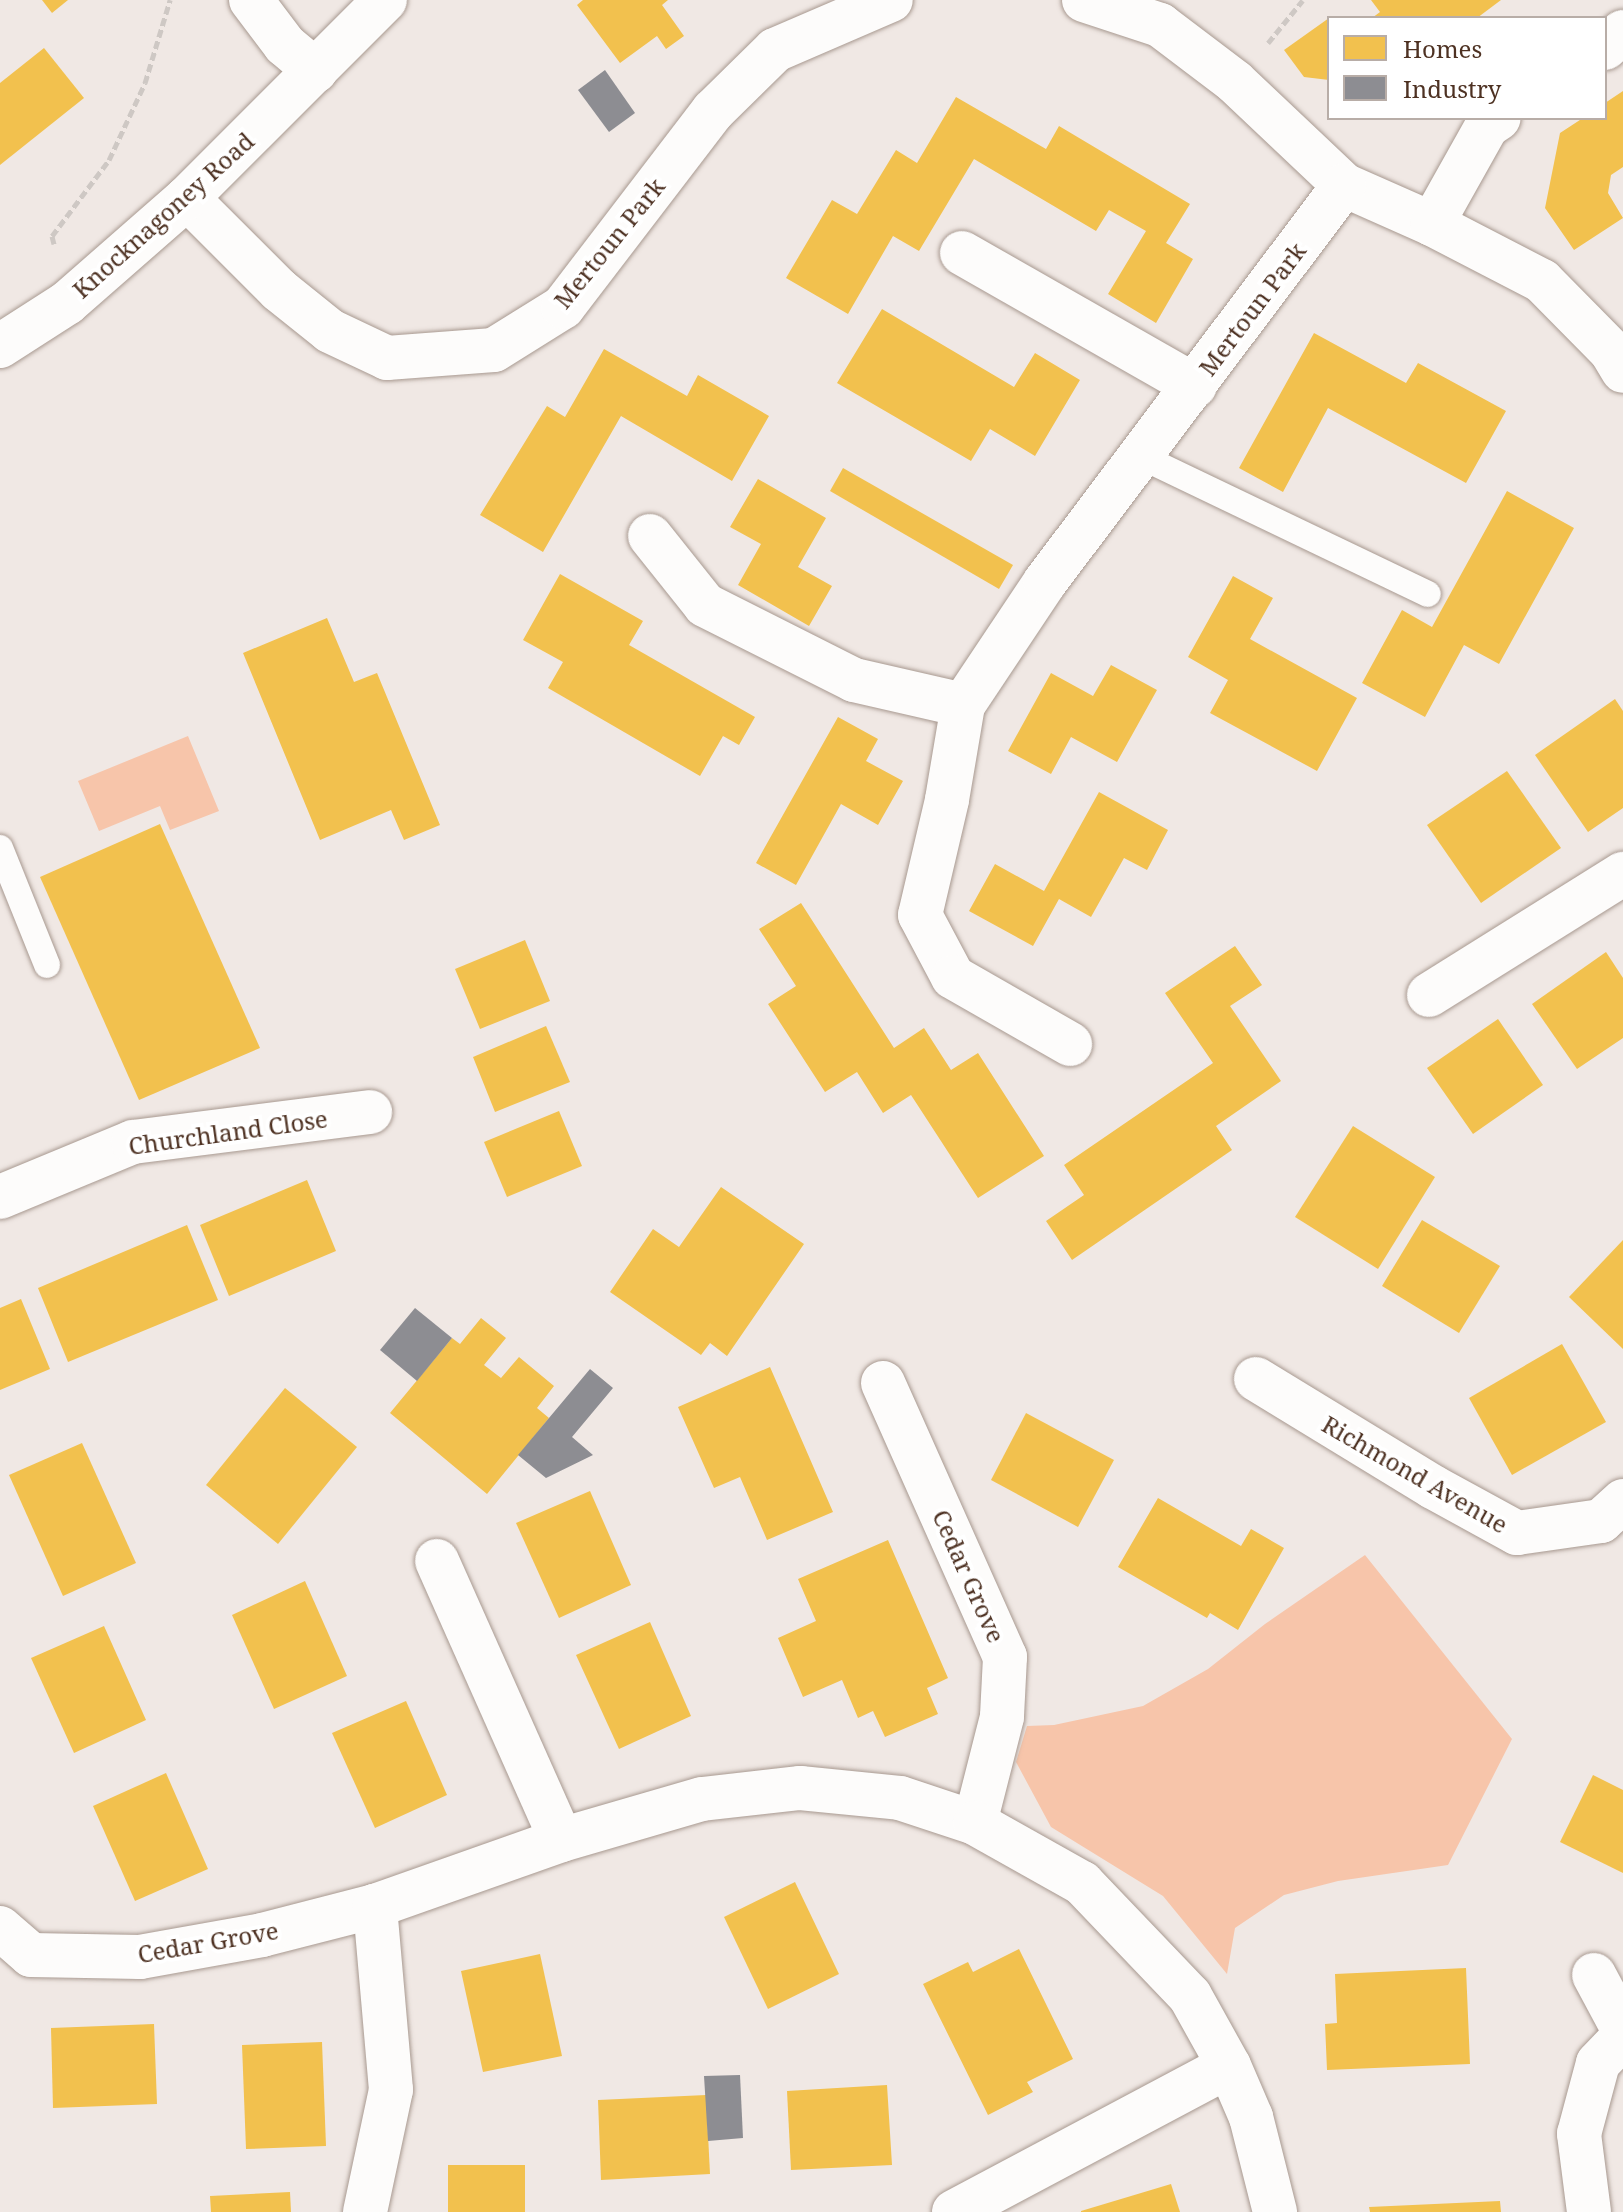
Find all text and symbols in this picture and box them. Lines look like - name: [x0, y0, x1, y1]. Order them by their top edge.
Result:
- legend: [1327, 16, 1607, 120]
- text: Homes: [1403, 32, 1482, 65]
- text: Industry: [1403, 72, 1501, 105]
- street label: Knocknagoney Road: [67, 126, 259, 304]
- street label: Mertoun Park: [548, 172, 670, 314]
- street label: Mertoun Park: [1193, 237, 1311, 381]
- street label: Churchland Close: [127, 1104, 329, 1160]
- street label: Richmond Avenue: [1317, 1409, 1513, 1539]
- street label: Cedar Grove: [927, 1505, 1011, 1647]
- street label: Cedar Grove: [135, 1915, 281, 1969]

